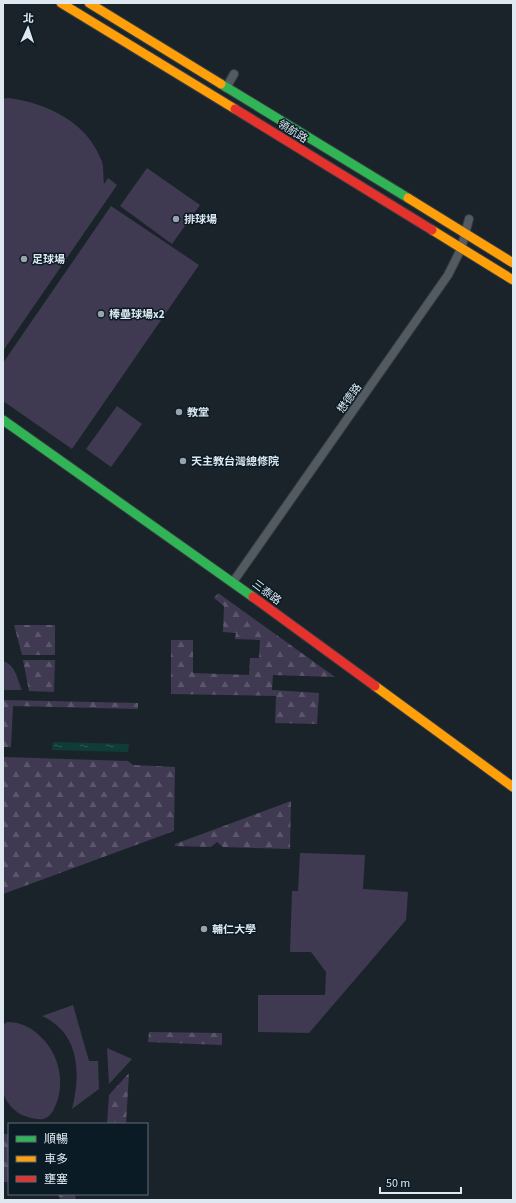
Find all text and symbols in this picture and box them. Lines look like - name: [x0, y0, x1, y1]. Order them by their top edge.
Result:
- north arrow: [8, 8, 48, 48]
- text: 北: [23, 11, 34, 26]
- street label: 領航路: [275, 116, 311, 147]
- place label: 排球場: [184, 212, 217, 227]
- marker: 排球場: [171, 214, 181, 224]
- place label: 足球場: [32, 252, 65, 267]
- marker: 足球場: [19, 254, 29, 264]
- place label: 棒壘球場x2: [109, 307, 165, 322]
- marker: 棒壘球場x2: [96, 309, 106, 319]
- street label: 懋德路: [334, 380, 365, 416]
- place label: 教堂: [187, 405, 209, 420]
- marker: 教堂: [174, 407, 184, 417]
- place label: 天主教台灣總修院: [191, 454, 279, 469]
- marker: 天主教台灣總修院: [178, 456, 188, 466]
- street label: 三泰路: [249, 576, 284, 608]
- place label: 輔仁大學: [212, 922, 256, 937]
- marker: 輔仁大學: [199, 924, 209, 934]
- legend: [8, 1123, 148, 1195]
- text: 順暢: [44, 1131, 68, 1148]
- text: 車多: [44, 1151, 68, 1168]
- scale bar: [380, 1169, 461, 1195]
- text: 壅塞: [44, 1171, 68, 1188]
- text: 50 m: [386, 1175, 410, 1192]

